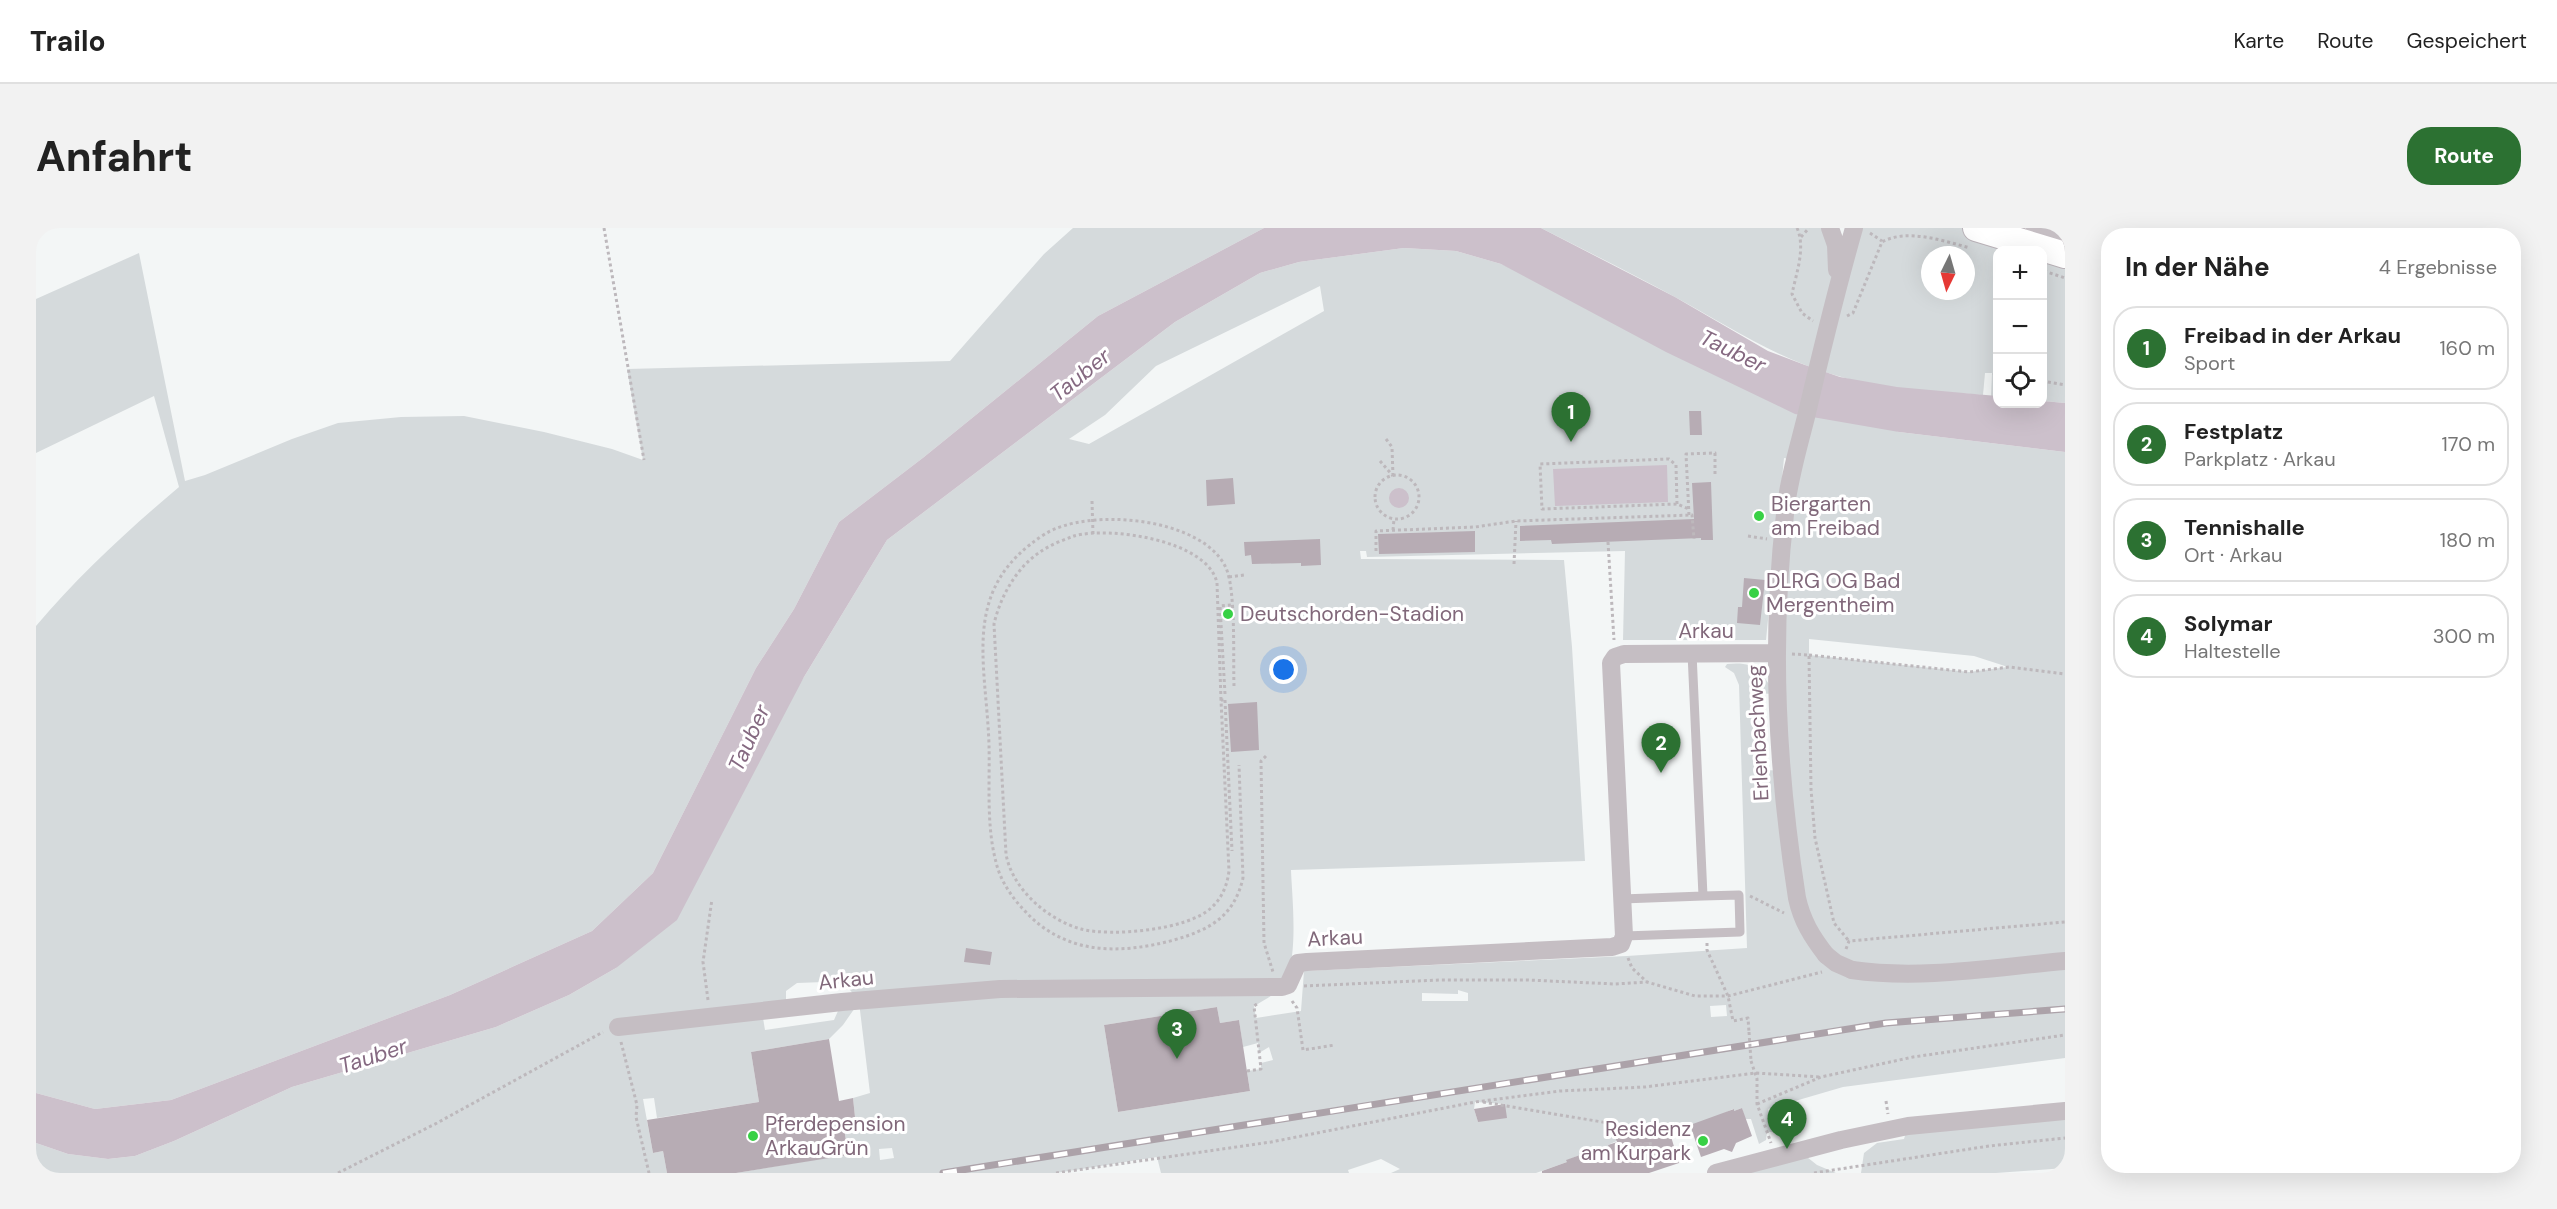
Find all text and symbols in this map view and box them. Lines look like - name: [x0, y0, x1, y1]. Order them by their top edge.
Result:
- text: Trailo: [30, 23, 106, 60]
- text: Karte: [2233, 27, 2284, 55]
- text: Route: [2317, 27, 2373, 55]
- text: Gespeichert: [2406, 27, 2527, 55]
- button: Route: [2407, 127, 2521, 185]
- text: Anfahrt: [36, 129, 192, 184]
- north arrow: [1921, 246, 1975, 300]
- map controls: [1993, 246, 2047, 408]
- button: +: [1993, 246, 2047, 300]
- text: In der Nähe: [2125, 250, 2270, 284]
- text: 4 Ergebnisse: [2379, 254, 2497, 280]
- button: −: [1993, 300, 2047, 354]
- text: Freibad in der Arkau: [2184, 321, 2401, 350]
- water label: Tauber: [1695, 323, 1772, 380]
- text: 1: [2143, 335, 2150, 361]
- text: 160 m: [2439, 335, 2495, 361]
- water label: Tauber: [1044, 341, 1117, 408]
- text: Sport: [2184, 350, 2235, 376]
- button: locate: [1993, 354, 2047, 408]
- pin: 1: [1552, 392, 1591, 442]
- text: Festplatz: [2184, 417, 2283, 446]
- text: 2: [2141, 431, 2152, 457]
- text: 170 m: [2442, 431, 2495, 457]
- text: Parkplatz · Arkau: [2184, 446, 2336, 472]
- place label: Biergarten am Freibad: [1771, 490, 1880, 542]
- marker: Biergarten am Freibad: [1752, 509, 1766, 523]
- text: Tennishalle: [2184, 513, 2305, 542]
- text: 3: [2140, 527, 2153, 553]
- text: 180 m: [2440, 527, 2495, 553]
- text: Ort · Arkau: [2184, 542, 2282, 568]
- place label: DLRG OG Bad Mergentheim: [1766, 567, 1901, 619]
- marker: DLRG OG Bad Mergentheim: [1747, 586, 1761, 600]
- place label: Deutschorden-Stadion: [1240, 600, 1464, 628]
- marker: Deutschorden-Stadion: [1221, 607, 1235, 621]
- text: Solymar: [2184, 609, 2272, 638]
- street label: Arkau: [1678, 617, 1734, 645]
- text: 4: [2140, 623, 2153, 649]
- text: 300 m: [2433, 623, 2495, 649]
- text: Haltestelle: [2184, 638, 2281, 664]
- your location: [1269, 655, 1298, 684]
- street label: Erlenbachweg: [1740, 664, 1776, 802]
- water label: Tauber: [722, 699, 777, 776]
- pin: 2: [1642, 724, 1680, 773]
- street label: Arkau: [1306, 923, 1364, 953]
- street label: Arkau: [817, 963, 875, 997]
- pin: 3: [1158, 1010, 1196, 1059]
- water label: Tauber: [335, 1031, 412, 1081]
- pin: 4: [1768, 1100, 1806, 1149]
- place label: Pferdepension ArkauGrün: [765, 1110, 906, 1162]
- place label: Residenz am Kurpark: [1581, 1115, 1691, 1167]
- marker: Pferdepension ArkauGrün: [746, 1129, 760, 1143]
- marker: Residenz am Kurpark: [1696, 1134, 1710, 1148]

